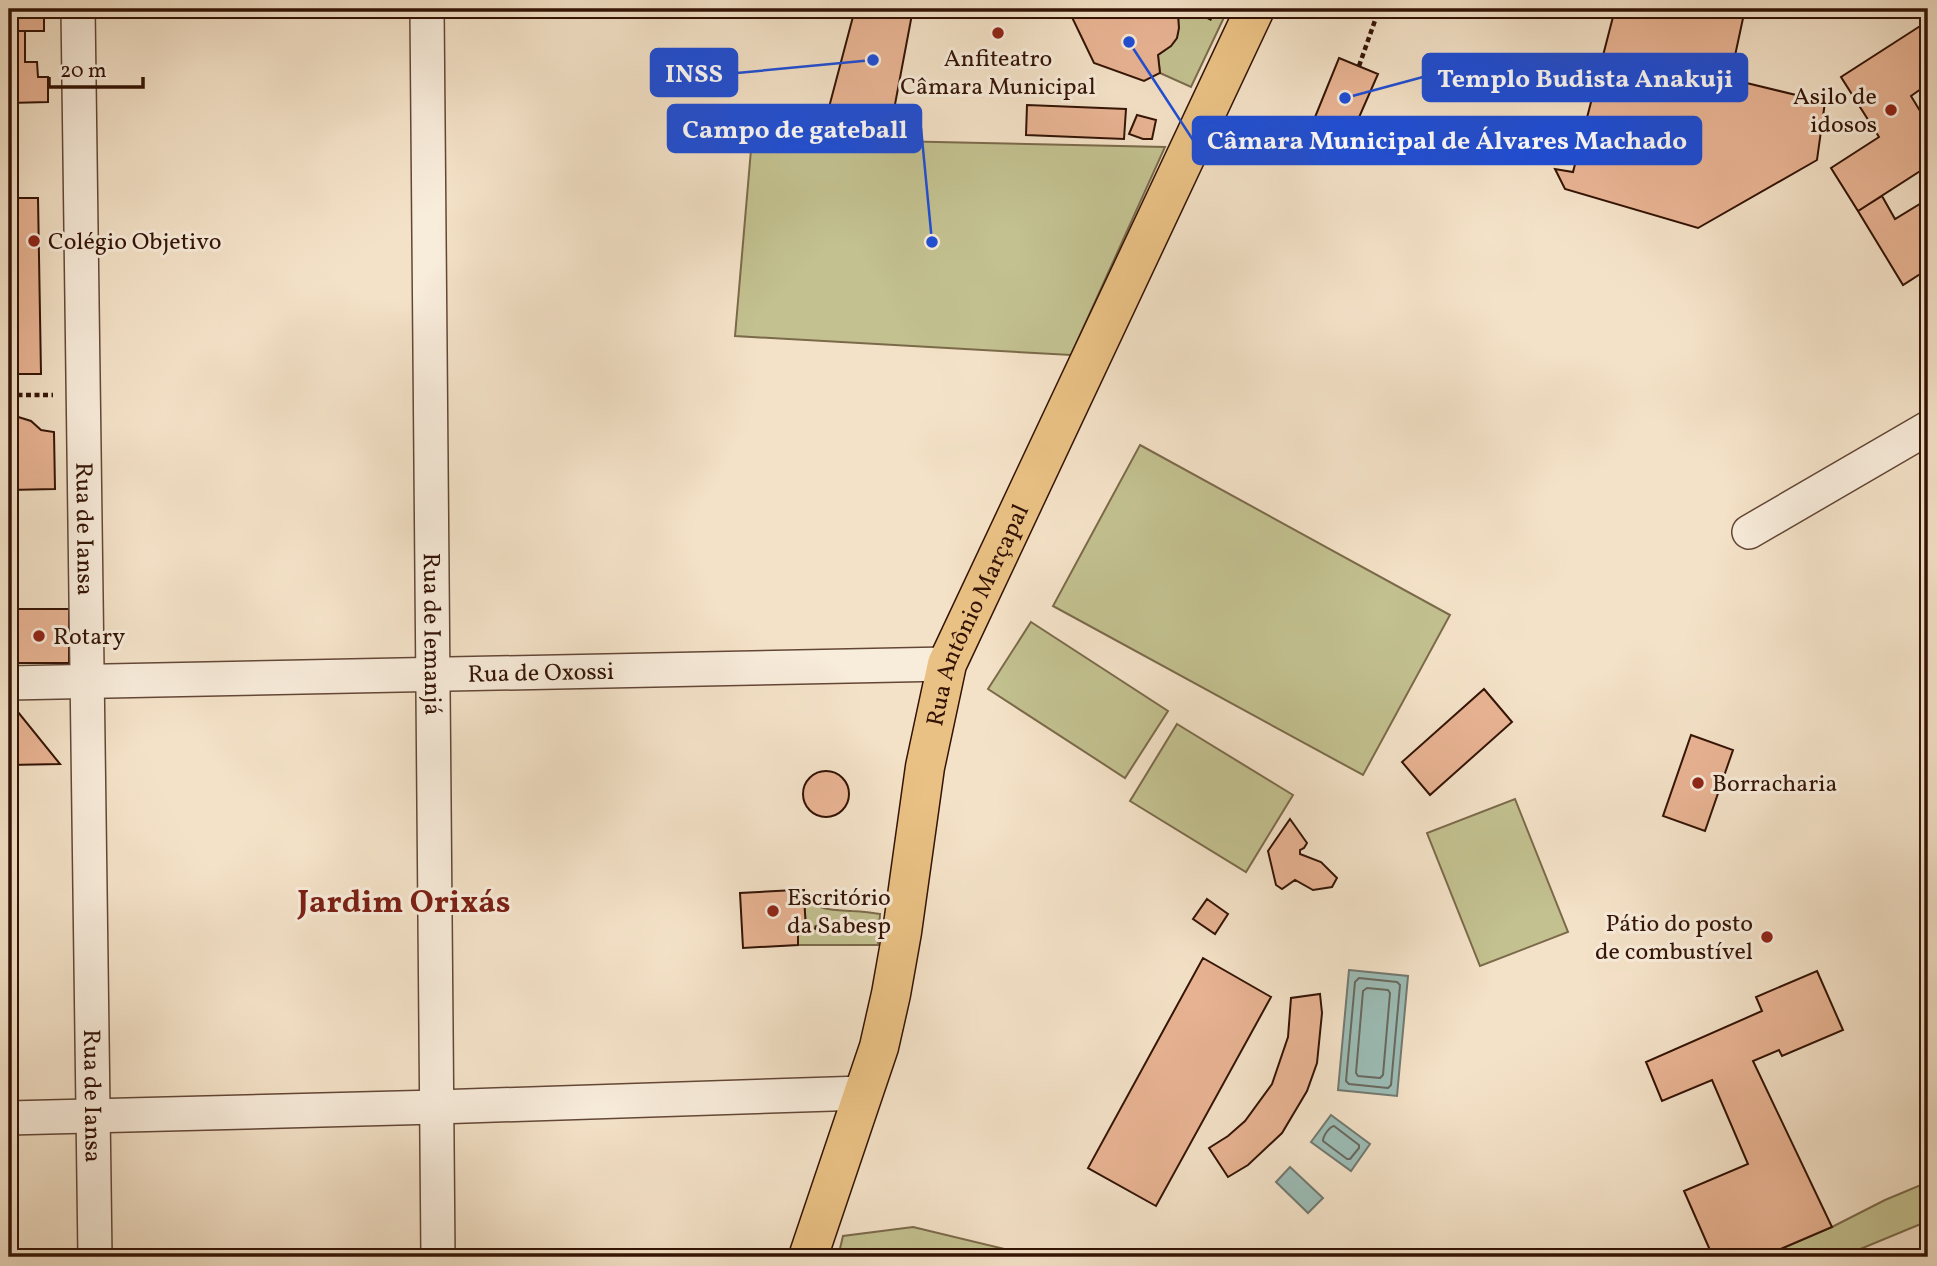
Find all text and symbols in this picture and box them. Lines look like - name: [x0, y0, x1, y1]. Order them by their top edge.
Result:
- marker: Anfiteatro Câmara Municipal: [990, 25, 1006, 41]
- place label: Anfiteatro Câmara Municipal: [900, 43, 1096, 105]
- scale bar: [49, 46, 144, 90]
- callout: INSS: [651, 49, 737, 96]
- callout: Templo Budista Anakuji: [1423, 54, 1747, 101]
- text: 20 m: [60, 57, 106, 86]
- text: INSS: [665, 57, 723, 93]
- text: Templo Budista Anakuji: [1437, 62, 1733, 98]
- place label: Asilo de idosos: [1793, 81, 1877, 143]
- marker: Asilo de idosos: [1883, 102, 1899, 118]
- callout: Campo de gateball: [668, 105, 921, 152]
- text: Campo de gateball: [682, 113, 908, 149]
- callout: Câmara Municipal de Álvares Machado: [1193, 117, 1701, 164]
- text: Câmara Municipal de Álvares Machado: [1207, 124, 1687, 160]
- place label: Colégio Objetivo: [48, 226, 222, 260]
- marker: Colégio Objetivo: [26, 233, 42, 249]
- street label: Rua de Iansa: [65, 462, 101, 596]
- street label: Rua Antônio Marçapal: [919, 499, 1039, 730]
- street label: Rua de Iemanjá: [413, 553, 448, 715]
- place label: Rotary: [53, 621, 125, 655]
- marker: Rotary: [31, 628, 47, 644]
- street label: Rua de Oxossi: [467, 656, 615, 693]
- place label: Borracharia: [1712, 768, 1837, 802]
- marker: Borracharia: [1690, 775, 1706, 791]
- district label: Jardim Orixás: [296, 882, 511, 926]
- place label: Escritório da Sabesp: [787, 882, 891, 944]
- marker: Escritório da Sabesp: [765, 903, 781, 919]
- place label: Pátio do posto de combustível: [1595, 908, 1753, 970]
- marker: Pátio do posto de combustível: [1759, 929, 1775, 945]
- street label: Rua de Iansa: [73, 1029, 109, 1163]

